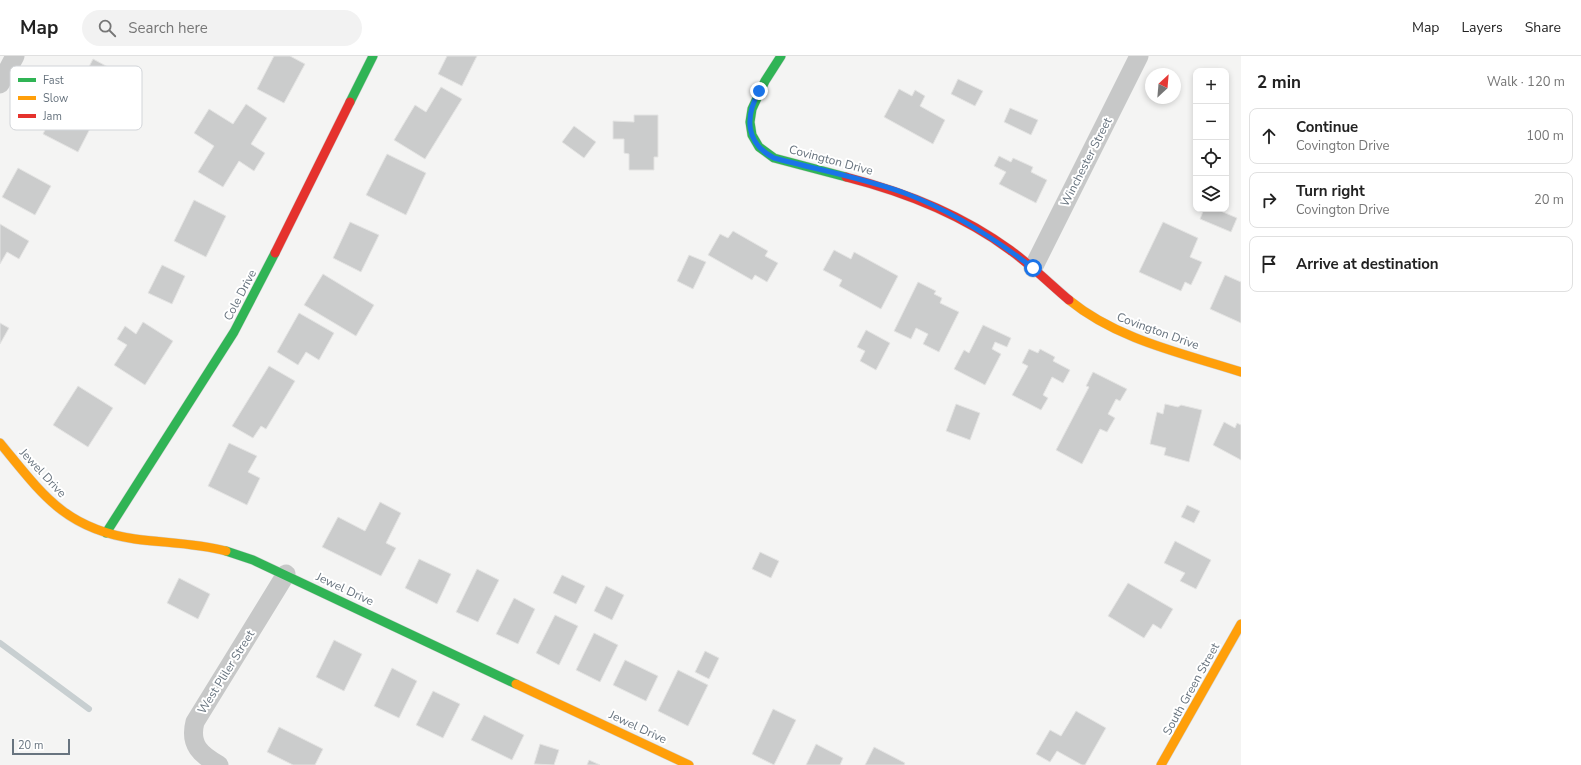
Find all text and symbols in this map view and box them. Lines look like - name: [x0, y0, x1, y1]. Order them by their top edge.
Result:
- search box: [82, 10, 362, 46]
- text: Map: [20, 15, 58, 41]
- icon: search: [96, 17, 118, 39]
- text: Search here: [128, 18, 208, 38]
- text: Map: [1412, 18, 1439, 37]
- text: Layers: [1461, 18, 1503, 37]
- text: Share: [1525, 18, 1561, 37]
- legend: [10, 66, 142, 130]
- north arrow: [1145, 68, 1181, 104]
- map controls: [1193, 68, 1229, 212]
- button: +: [1193, 68, 1229, 104]
- text: 2 min: [1257, 71, 1301, 94]
- text: Fast: [43, 73, 64, 88]
- text: Walk · 120 m: [1487, 73, 1565, 91]
- route end: [750, 82, 768, 100]
- text: Slow: [43, 91, 68, 106]
- button: −: [1193, 104, 1229, 140]
- text: Jam: [42, 109, 62, 124]
- street label: Winchester Street: [1057, 114, 1116, 209]
- text: Continue: [1296, 117, 1358, 137]
- icon: ahead: [1258, 125, 1280, 147]
- text: 100 m: [1526, 127, 1564, 145]
- text: Covington Drive: [1296, 137, 1389, 155]
- button: locate: [1193, 140, 1229, 176]
- street label: Covington Drive: [787, 141, 875, 179]
- button: layers: [1193, 176, 1229, 212]
- text: Turn right: [1296, 181, 1365, 201]
- icon: right: [1258, 189, 1280, 211]
- text: 20 m: [1534, 191, 1564, 209]
- text: Covington Drive: [1296, 201, 1389, 219]
- icon: arrive: [1258, 253, 1280, 275]
- text: Arrive at destination: [1296, 254, 1439, 274]
- route start: [1024, 259, 1042, 277]
- street label: Cole Drive: [220, 267, 260, 323]
- street label: Covington Drive: [1115, 309, 1201, 353]
- street label: Jewel Drive: [15, 444, 70, 501]
- street label: Jewel Drive: [313, 568, 376, 609]
- street label: West Pliler Street: [194, 626, 259, 717]
- street label: South Green Street: [1159, 639, 1223, 738]
- street label: Jewel Drive: [606, 706, 669, 747]
- scale bar: [12, 737, 70, 756]
- text: 20 m: [18, 738, 43, 753]

